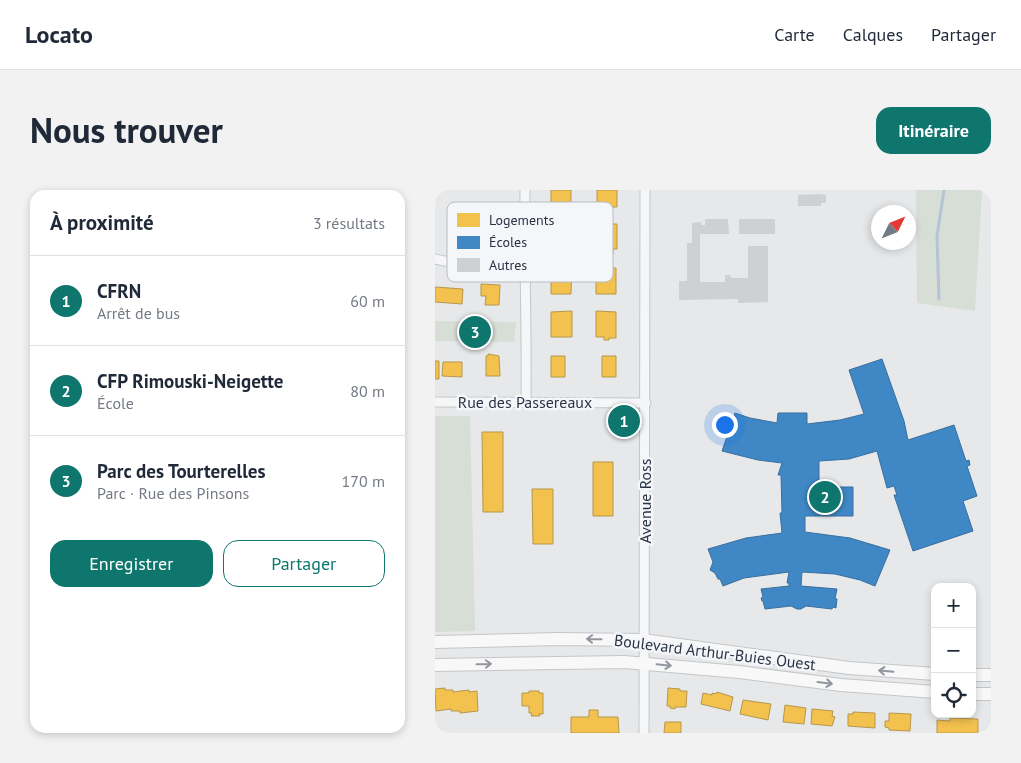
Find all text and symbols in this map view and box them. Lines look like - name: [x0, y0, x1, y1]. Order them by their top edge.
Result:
- text: Locato: [25, 19, 93, 50]
- text: Carte: [774, 23, 815, 46]
- text: Calques: [843, 23, 903, 46]
- text: Partager: [931, 23, 996, 46]
- text: Nous trouver: [30, 107, 223, 153]
- button: Itinéraire: [876, 107, 991, 154]
- legend: [447, 202, 613, 282]
- north arrow: [871, 205, 916, 250]
- text: À proximité: [50, 209, 154, 236]
- text: Logements: [489, 211, 554, 229]
- text: 3 résultats: [313, 213, 385, 233]
- text: Écoles: [489, 233, 527, 251]
- text: Autres: [489, 256, 527, 274]
- text: CFRN: [97, 279, 141, 303]
- text: 1: [61, 291, 71, 311]
- text: 60 m: [350, 291, 385, 311]
- text: Arrêt de bus: [97, 303, 180, 323]
- pin: 3: [459, 313, 491, 351]
- text: CFP Rimouski-Neigette: [97, 369, 284, 393]
- text: 2: [61, 381, 71, 401]
- text: 80 m: [350, 381, 385, 401]
- street label: Rue des Passereaux: [458, 392, 592, 412]
- text: École: [97, 393, 134, 413]
- pin: 1: [608, 402, 640, 440]
- your location: [712, 412, 738, 438]
- street label: Avenue Ross: [635, 458, 655, 544]
- text: Parc des Tourterelles: [97, 459, 265, 483]
- text: 3: [61, 471, 71, 491]
- text: 170 m: [342, 471, 385, 491]
- pin: 2: [809, 478, 841, 516]
- text: Parc · Rue des Pinsons: [97, 483, 249, 503]
- button: Enregistrer: [50, 540, 213, 587]
- button: Partager: [223, 540, 385, 587]
- map controls: [931, 583, 976, 718]
- button: +: [931, 583, 976, 628]
- button: −: [931, 628, 976, 673]
- street label: Boulevard Arthur-Buies Ouest: [613, 630, 818, 674]
- one-way arrow: [586, 635, 602, 644]
- one-way arrow: [475, 659, 491, 669]
- one-way arrow: [655, 660, 671, 670]
- one-way arrow: [878, 667, 894, 676]
- button: locate: [931, 673, 976, 718]
- one-way arrow: [817, 678, 833, 688]

